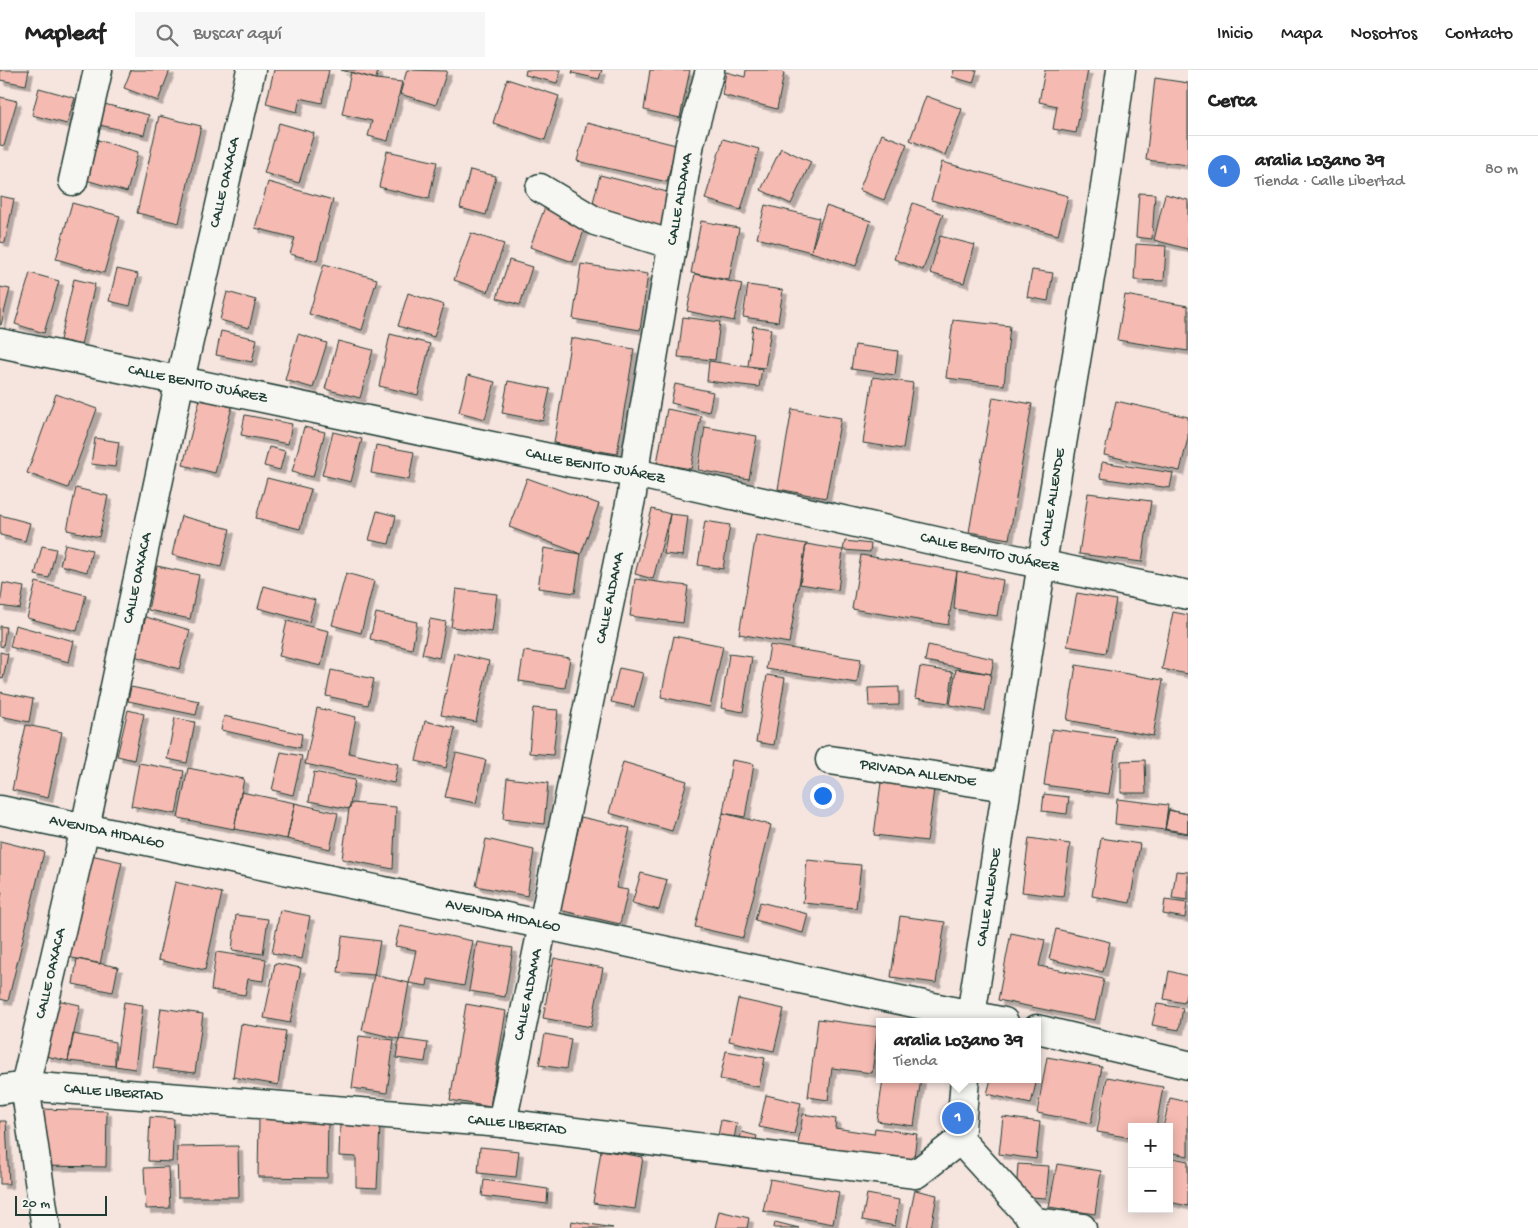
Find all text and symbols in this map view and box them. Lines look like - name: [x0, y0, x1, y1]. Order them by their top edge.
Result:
- search box: [135, 12, 485, 57]
- text: Mapleaf: [25, 20, 105, 49]
- icon: search: [153, 21, 181, 49]
- text: Buscar aquí: [193, 23, 282, 46]
- text: Inicio: [1217, 24, 1253, 45]
- text: Mapa: [1281, 24, 1322, 45]
- text: Nosotros: [1350, 24, 1417, 45]
- text: Contacto: [1445, 24, 1513, 45]
- text: Cerca: [1208, 90, 1256, 115]
- street label: CALLE OAXACA: [206, 134, 245, 230]
- text: aralia Lozano 39: [1255, 150, 1385, 173]
- street label: CALLE ALDAMA: [664, 151, 697, 247]
- text: 1: [1221, 161, 1227, 180]
- text: 80 m: [1485, 161, 1518, 180]
- text: Tienda · Calle Libertad: [1255, 173, 1404, 192]
- street label: CALLE BENITO JUÁREZ: [126, 361, 269, 408]
- street label: CALLE BENITO JUÁREZ: [524, 444, 667, 489]
- street label: CALLE ALLENDE: [1036, 447, 1070, 548]
- street label: CALLE BENITO JUÁREZ: [919, 529, 1061, 577]
- street label: CALLE OAXACA: [120, 530, 157, 625]
- street label: CALLE ALDAMA: [592, 550, 629, 646]
- street label: PRIVADA ALLENDE: [858, 756, 978, 791]
- your location: [810, 783, 836, 809]
- street label: AVENIDA HIDALGO: [48, 812, 166, 853]
- street label: CALLE ALLENDE: [973, 847, 1006, 948]
- street label: AVENIDA HIDALGO: [444, 895, 562, 937]
- street label: CALLE OAXACA: [32, 925, 71, 1021]
- street label: CALLE ALDAMA: [510, 946, 547, 1042]
- popup: [876, 1018, 1041, 1083]
- text: aralia Lozano 39: [894, 1030, 1023, 1053]
- text: Tienda: [894, 1053, 937, 1072]
- street label: CALLE LIBERTAD: [63, 1080, 164, 1106]
- pin: 1: [942, 1099, 974, 1137]
- street label: CALLE LIBERTAD: [467, 1111, 568, 1140]
- map controls: [1128, 1123, 1173, 1213]
- button: +: [1128, 1123, 1173, 1168]
- button: −: [1128, 1168, 1173, 1213]
- scale bar: [15, 1193, 108, 1216]
- text: 20 m: [22, 1196, 50, 1213]

